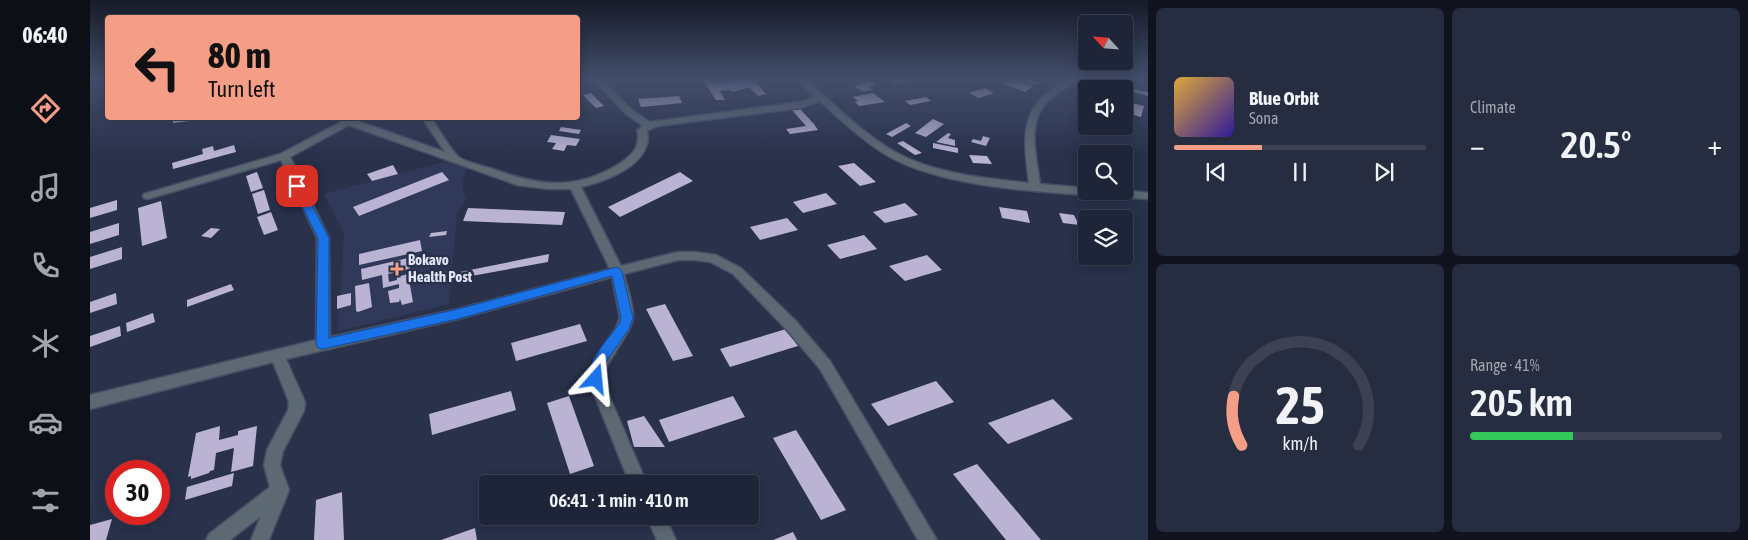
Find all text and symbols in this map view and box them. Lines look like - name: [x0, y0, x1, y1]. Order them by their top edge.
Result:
- north arrow: [1078, 15, 1132, 70]
- map controls: [1078, 15, 1133, 265]
- text: 06:40: [22, 22, 68, 48]
- icon: left: [125, 35, 190, 100]
- text: 80 m: [208, 35, 271, 75]
- text: Turn left: [208, 76, 275, 102]
- button: sound: [1078, 80, 1133, 135]
- text: Blue Orbit: [1249, 87, 1319, 109]
- icon: directions: [28, 91, 63, 126]
- text: Climate: [1470, 98, 1516, 116]
- text: Sona: [1249, 109, 1278, 127]
- text: 20.5°: [1561, 123, 1631, 166]
- text: −: [1470, 129, 1485, 161]
- text: +: [1707, 129, 1722, 161]
- button: search: [1078, 145, 1133, 200]
- icon: previous: [1202, 158, 1230, 186]
- icon: pause: [1286, 158, 1314, 186]
- icon: next: [1370, 158, 1398, 186]
- pin: [276, 165, 318, 207]
- icon: music: [28, 170, 63, 205]
- icon: arrive: [283, 172, 311, 200]
- button: layers: [1078, 210, 1133, 265]
- icon: phone: [28, 248, 63, 283]
- place label: Bokavo Health Post: [408, 251, 473, 285]
- marker: Bokavo Health Post: [390, 262, 404, 276]
- icon: climate: [28, 326, 63, 361]
- position arrow: [569, 352, 621, 404]
- text: Range · 41%: [1470, 356, 1540, 374]
- text: 25: [1276, 375, 1324, 435]
- text: 205 km: [1470, 381, 1573, 424]
- icon: car: [28, 405, 63, 440]
- text: km/h: [1282, 433, 1318, 454]
- speed limit sign: 30: [105, 460, 170, 525]
- icon: filters: [28, 483, 63, 518]
- text: 06:41 · 1 min · 410 m: [549, 489, 689, 511]

